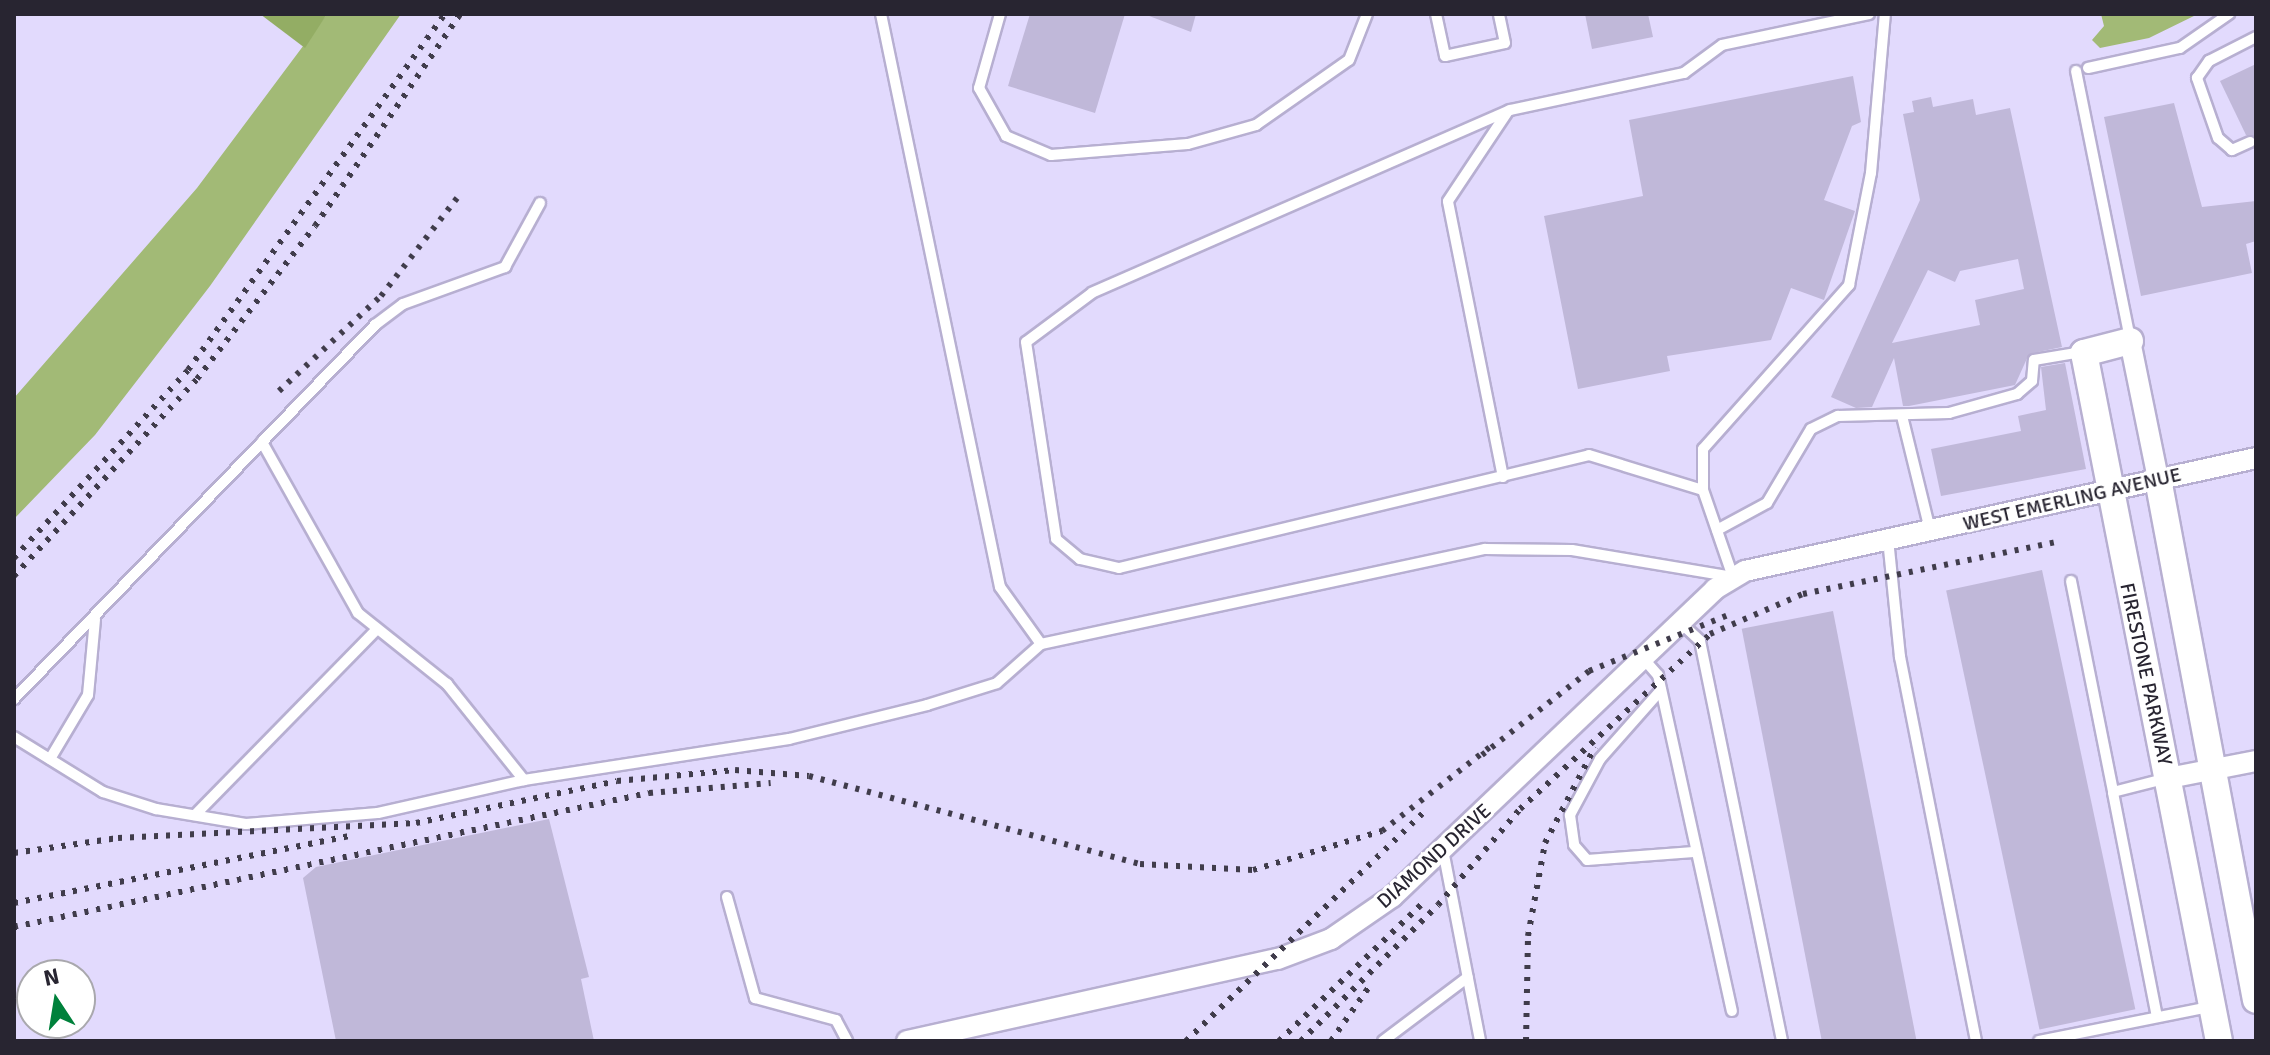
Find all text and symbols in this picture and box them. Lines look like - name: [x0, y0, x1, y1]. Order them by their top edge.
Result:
- street label: WEST EMERLING AVENUE: [1961, 462, 2183, 536]
- street label: FIRESTONE PARKWAY: [2115, 581, 2177, 767]
- street label: DIAMOND DRIVE: [1372, 799, 1496, 913]
- north arrow: [16, 959, 96, 1039]
- text: N: [41, 962, 62, 992]

